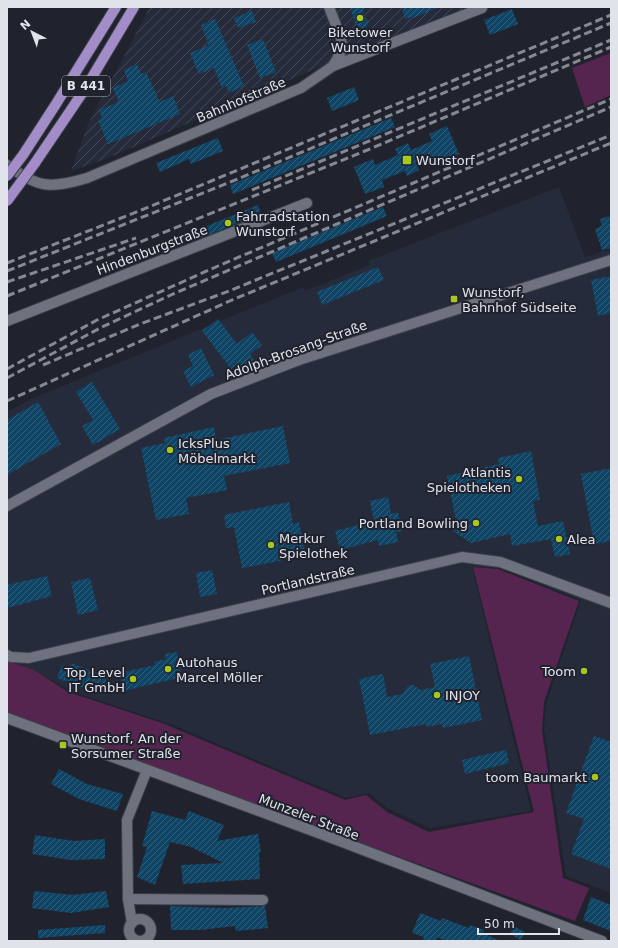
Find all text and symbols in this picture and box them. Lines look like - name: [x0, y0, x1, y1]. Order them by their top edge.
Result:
- north arrow: [12, 12, 52, 52]
- marker: Biketower Wunstorf: [355, 13, 365, 23]
- text: N: [18, 17, 33, 33]
- place label: Biketower Wunstorf: [328, 25, 393, 55]
- street label: Bahnhofstraße: [194, 74, 288, 126]
- road number: B 441: [62, 76, 110, 96]
- place label: Wunstorf: [416, 153, 475, 168]
- marker: Wunstorf: [401, 154, 413, 166]
- place label: Fahrradstation Wunstorf: [236, 209, 330, 239]
- marker: Fahrradstation Wunstorf: [223, 218, 233, 228]
- street label: Hindenburgstraße: [95, 222, 209, 278]
- place label: Wunstorf, Bahnhof Südseite: [462, 285, 577, 315]
- marker: Wunstorf, Bahnhof Südseite: [449, 294, 459, 304]
- street label: Adolph-Brosang-Straße: [223, 317, 369, 383]
- place label: IcksPlus Möbelmarkt: [178, 436, 256, 466]
- marker: IcksPlus Möbelmarkt: [165, 445, 175, 455]
- place label: Atlantis Spielotheken: [427, 465, 511, 495]
- marker: Atlantis Spielotheken: [514, 474, 524, 484]
- place label: Portland Bowling: [359, 516, 468, 531]
- marker: Portland Bowling: [471, 518, 481, 528]
- place label: Merkur Spielothek: [279, 531, 348, 561]
- place label: Alea: [567, 532, 595, 547]
- marker: Alea: [554, 534, 564, 544]
- marker: Merkur Spielothek: [266, 540, 276, 550]
- street label: Portlandstraße: [260, 562, 356, 598]
- place label: Autohaus Marcel Möller: [176, 655, 264, 685]
- marker: Autohaus Marcel Möller: [163, 664, 173, 674]
- place label: Toom: [541, 664, 576, 679]
- place label: Top Level IT GmbH: [64, 665, 125, 695]
- marker: Toom: [579, 666, 589, 676]
- marker: Top Level IT GmbH: [128, 674, 138, 684]
- place label: INJOY: [445, 688, 480, 703]
- marker: INJOY: [432, 690, 442, 700]
- place label: Wunstorf, An der Sorsumer Straße: [71, 731, 181, 761]
- marker: Wunstorf, An der Sorsumer Straße: [58, 740, 68, 750]
- place label: toom Baumarkt: [485, 770, 587, 785]
- marker: toom Baumarkt: [590, 772, 600, 782]
- street label: Munzeler Straße: [257, 791, 361, 843]
- scale bar: [478, 910, 559, 936]
- text: 50 m: [484, 917, 515, 931]

